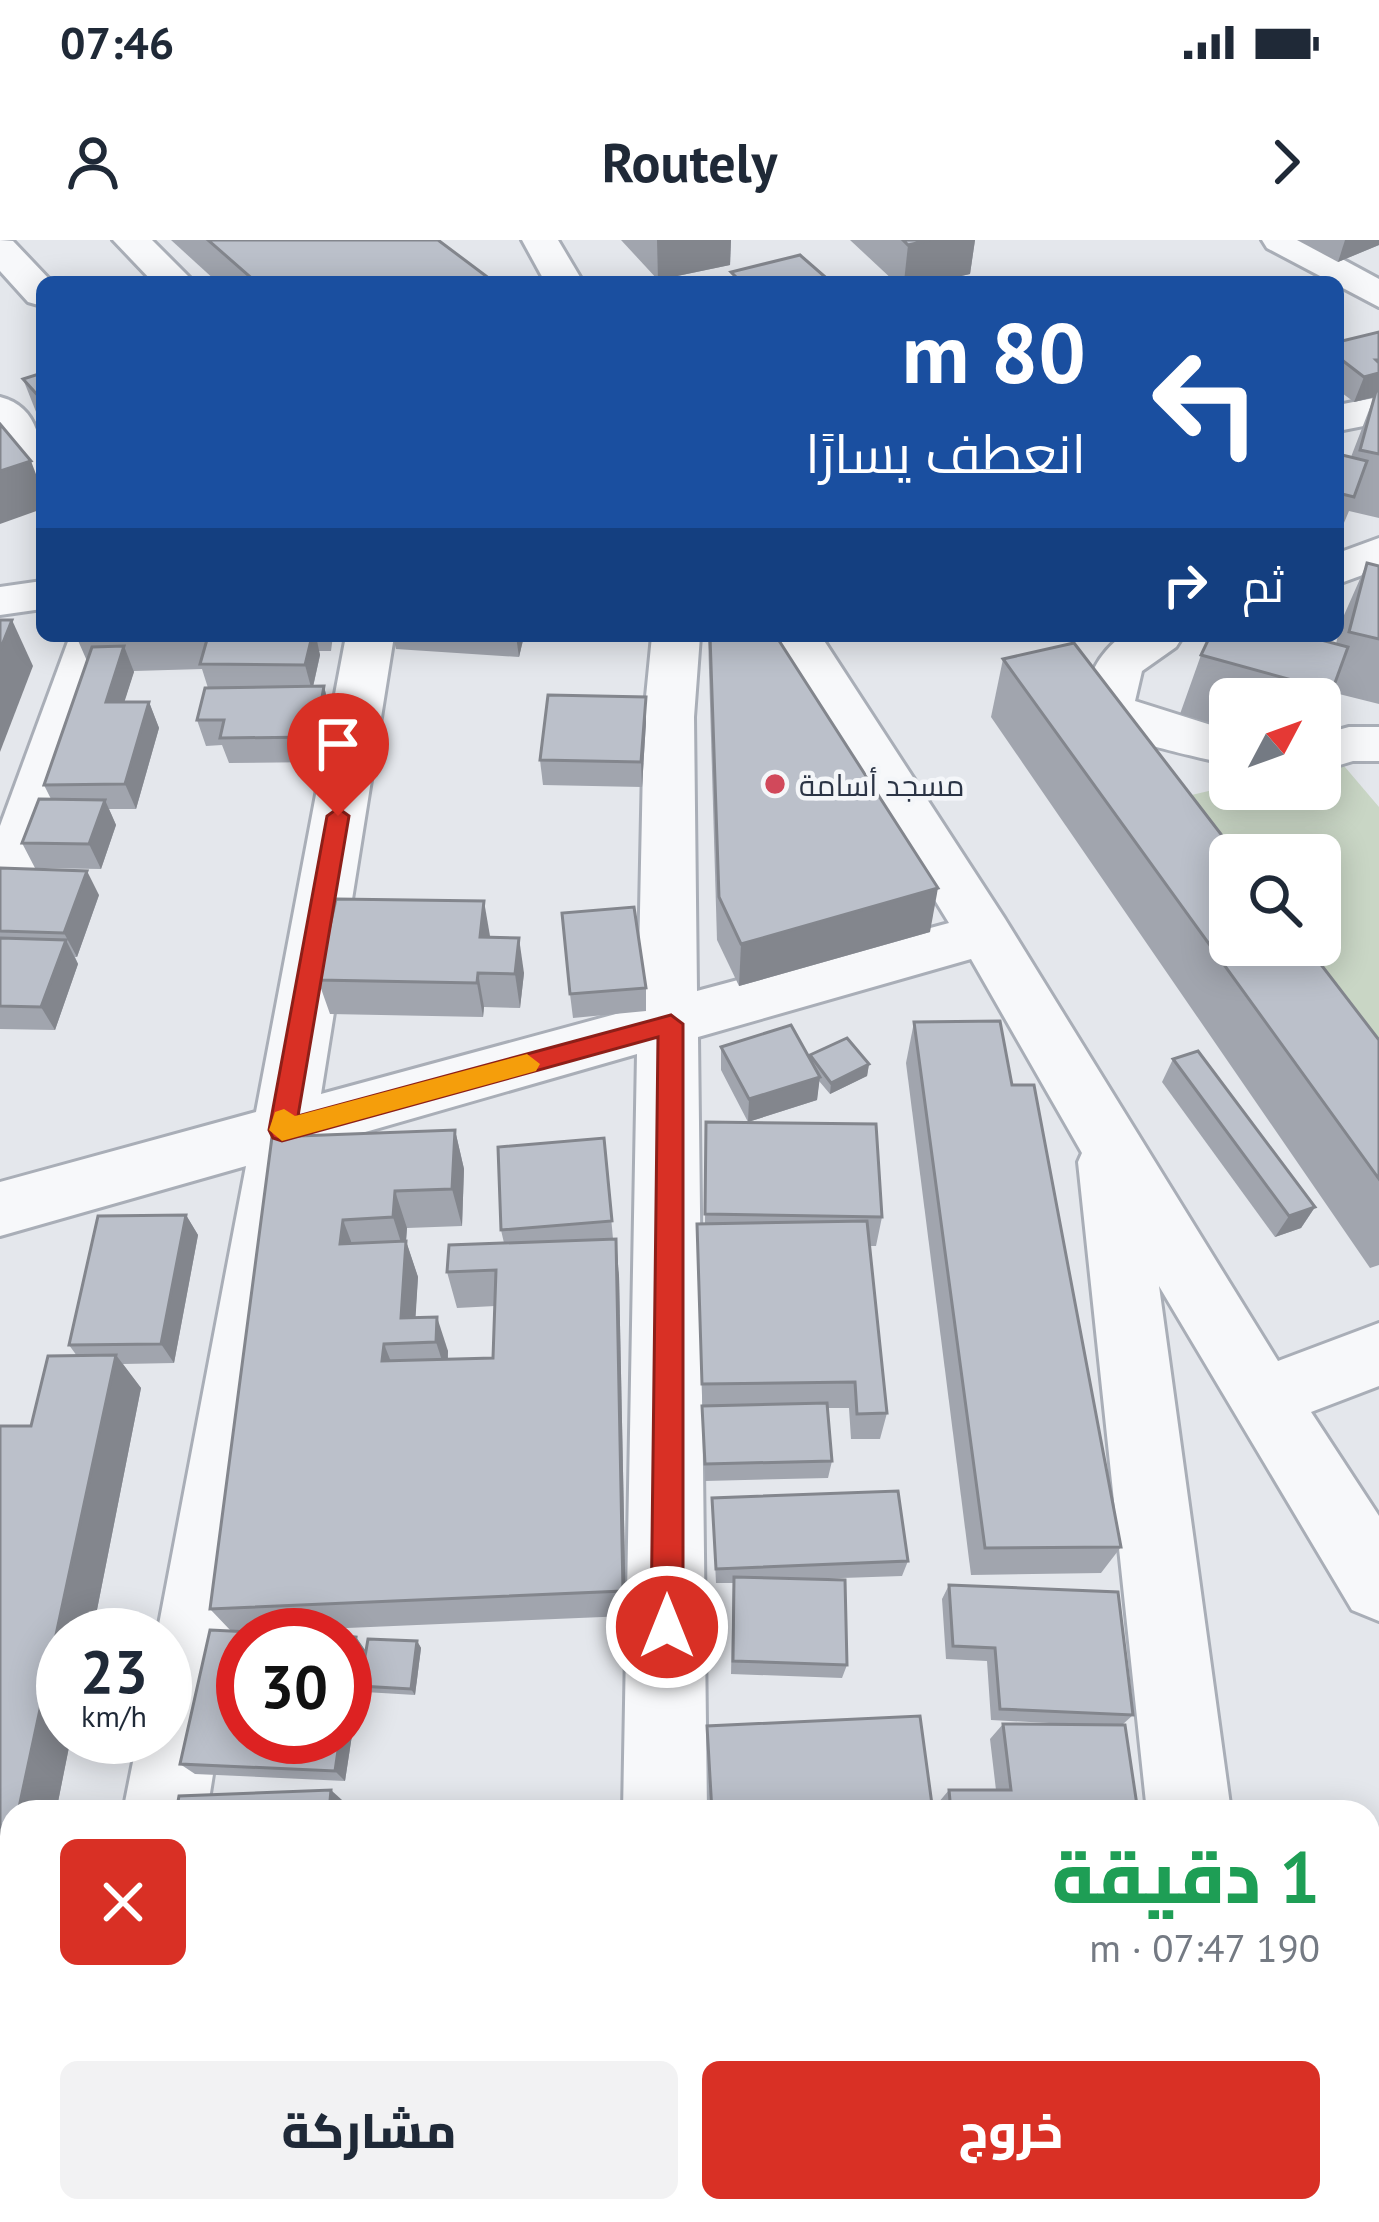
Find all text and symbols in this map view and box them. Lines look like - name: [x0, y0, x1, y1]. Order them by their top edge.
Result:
- text: 07:46: [60, 13, 174, 71]
- text: Routely: [602, 127, 777, 197]
- icon: person: [60, 129, 126, 195]
- icon: forward: [1253, 129, 1319, 195]
- text: 80 m: [902, 297, 1086, 406]
- icon: left: [1128, 324, 1284, 480]
- text: انعطف يسارًا: [805, 418, 1086, 488]
- icon: right: [1152, 552, 1218, 618]
- text: ثم: [1242, 556, 1284, 614]
- north arrow: [1209, 678, 1341, 810]
- map controls: [1209, 678, 1341, 966]
- pin: [287, 693, 389, 816]
- icon: arrive: [305, 711, 371, 777]
- place label: مسجد أسامة: [799, 765, 965, 804]
- marker: مسجد أسامة: [762, 771, 788, 797]
- button: search: [1209, 834, 1341, 966]
- position arrow: [604, 1564, 730, 1690]
- speed limit sign: 30: [216, 1608, 372, 1764]
- text: 23: [80, 1632, 148, 1710]
- text: km/h: [81, 1696, 147, 1735]
- text: 1 دقيقة: [1052, 1830, 1320, 1923]
- button: close: [60, 1839, 186, 1965]
- text: 190 m · 07:47: [1089, 1922, 1320, 1973]
- button: مشاركة: [60, 2061, 678, 2199]
- button: خروج: [702, 2061, 1320, 2199]

